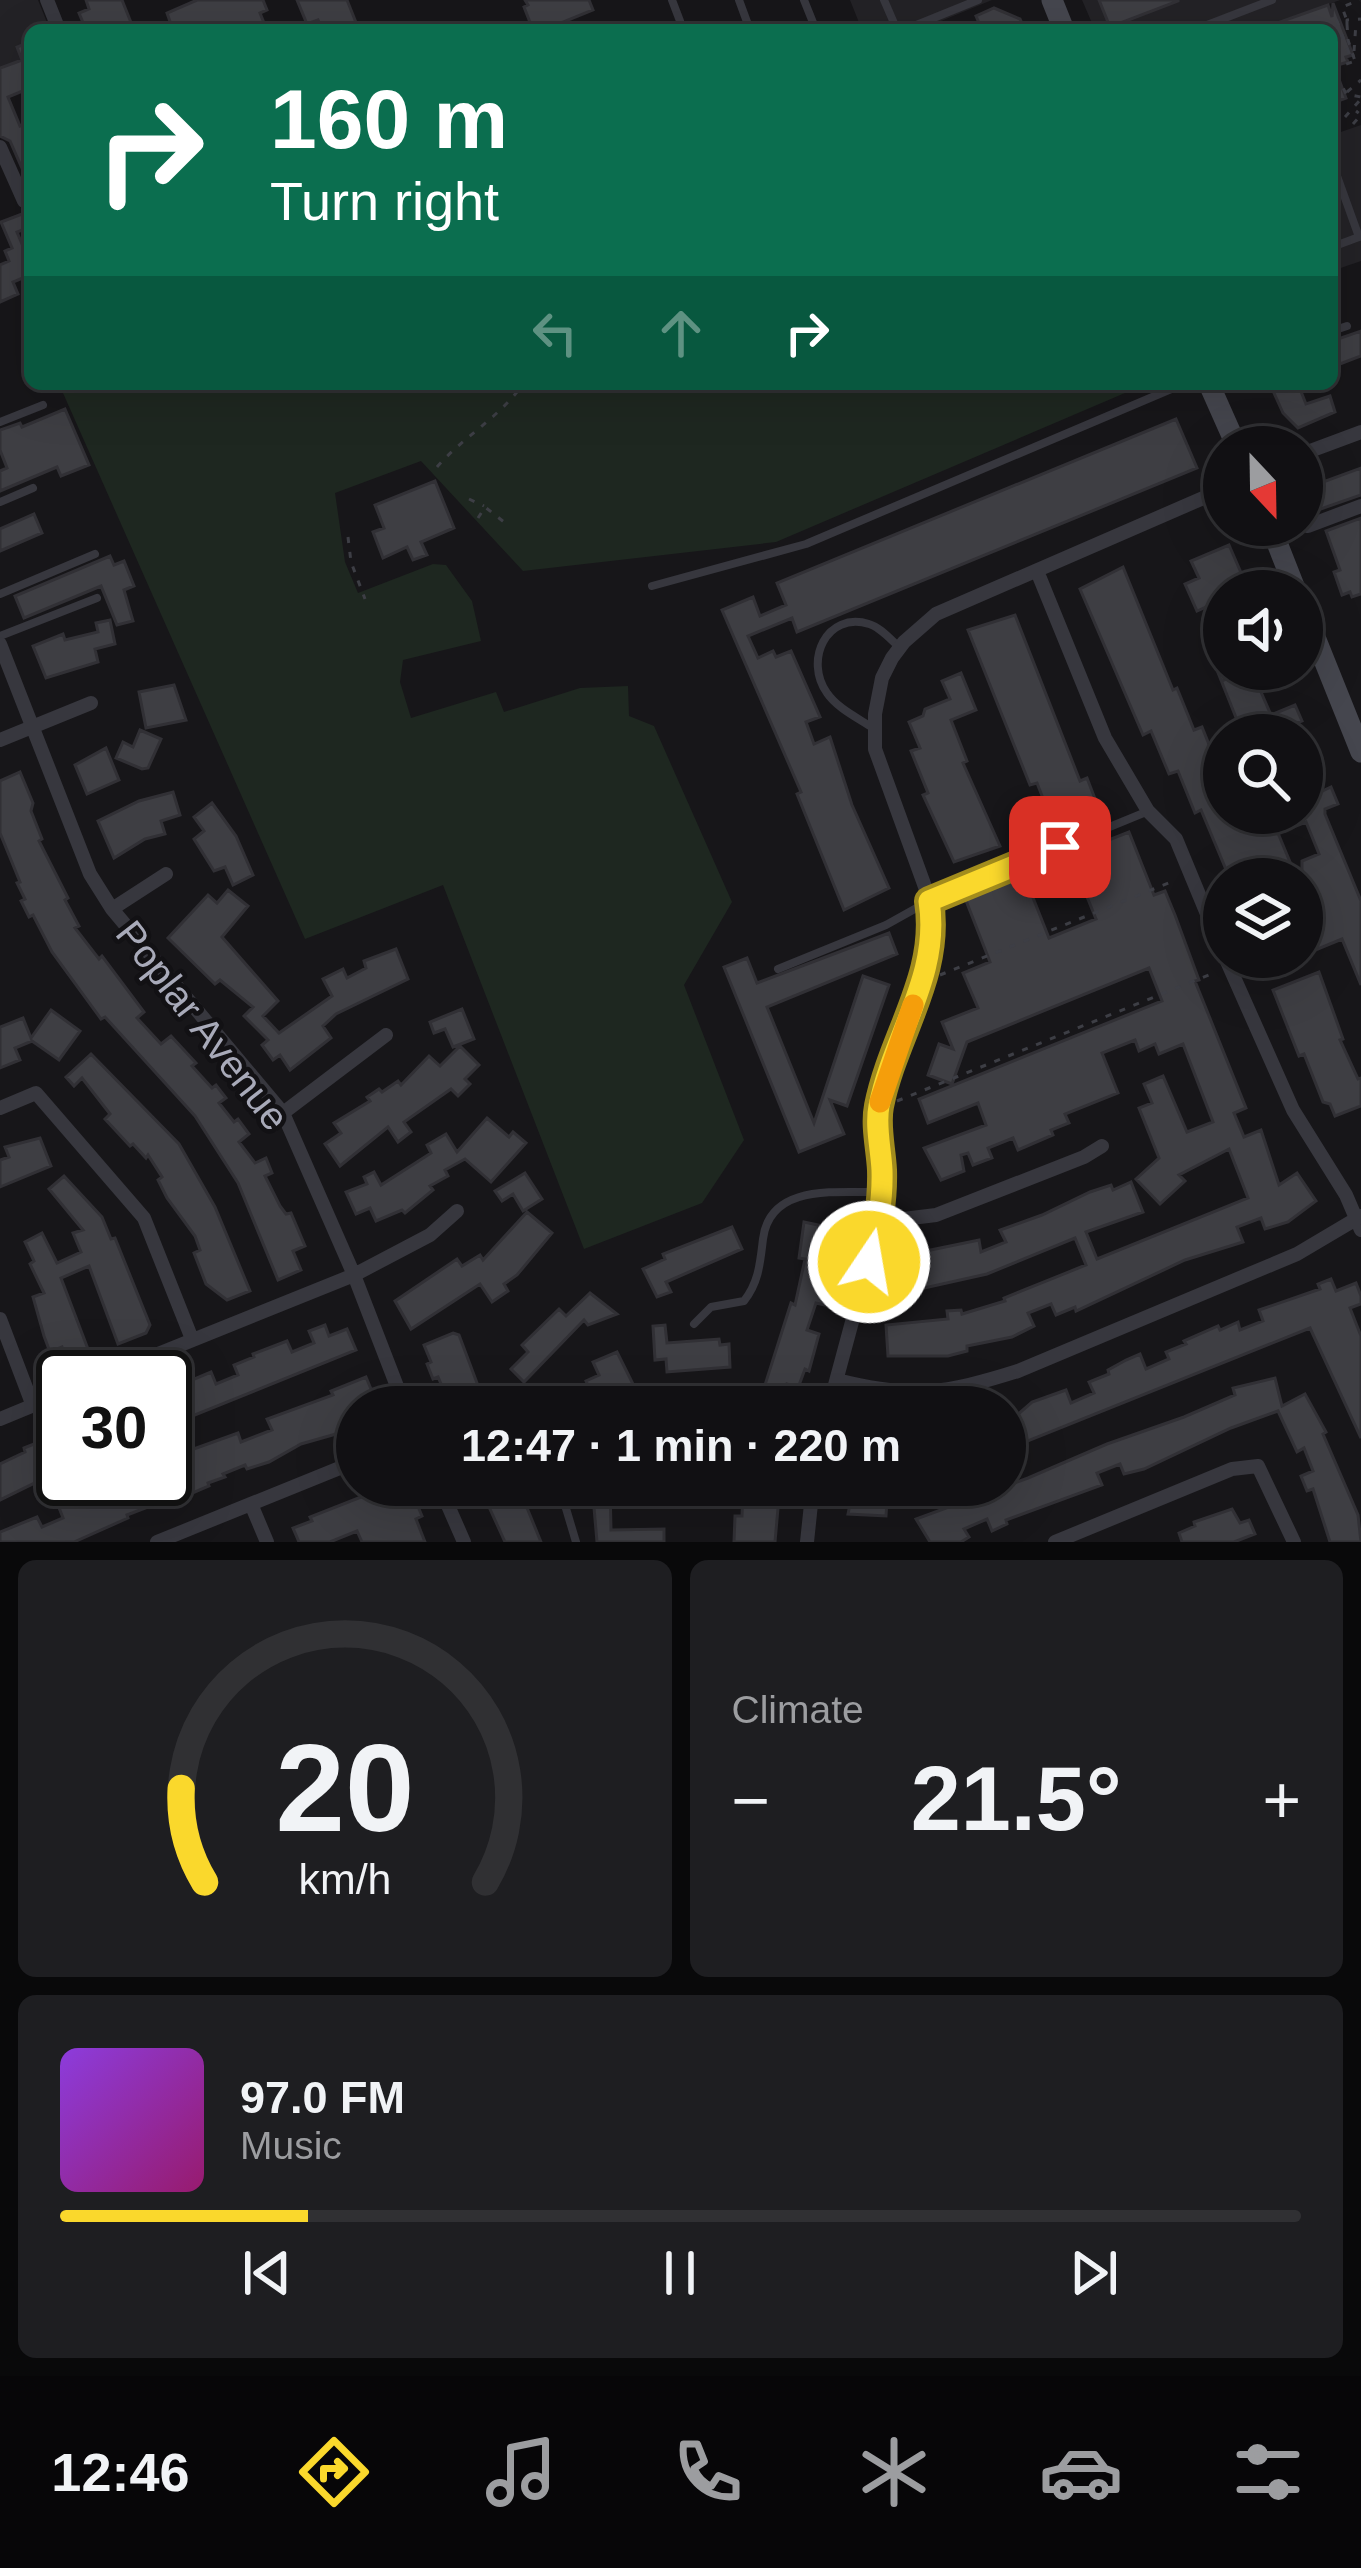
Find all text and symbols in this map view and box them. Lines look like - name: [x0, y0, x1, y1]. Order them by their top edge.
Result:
- icon: right: [72, 72, 228, 228]
- text: 160 m: [270, 72, 508, 166]
- text: Turn right: [270, 171, 499, 231]
- icon: left: [522, 300, 588, 366]
- icon: ahead: [648, 300, 714, 366]
- icon: right: [774, 300, 840, 366]
- north arrow: [1203, 426, 1323, 546]
- map controls: [1203, 426, 1323, 978]
- button: sound: [1203, 570, 1323, 690]
- button: search: [1203, 714, 1323, 834]
- pin: [1009, 796, 1111, 898]
- icon: arrive: [1027, 814, 1093, 880]
- button: layers: [1203, 858, 1323, 978]
- street label: Poplar Avenue: [108, 912, 297, 1138]
- position arrow: [806, 1199, 932, 1325]
- speed limit sign: 30: [36, 1350, 192, 1506]
- text: 12:47 · 1 min · 220 m: [461, 1420, 901, 1471]
- text: Climate: [732, 1688, 864, 1731]
- text: 20: [275, 1718, 414, 1857]
- text: 21.5°: [911, 1749, 1122, 1849]
- text: −: [732, 1763, 770, 1837]
- text: +: [1262, 1763, 1301, 1837]
- text: km/h: [298, 1854, 391, 1902]
- text: 97.0 FM: [240, 2072, 405, 2123]
- text: Music: [240, 2124, 342, 2167]
- icon: previous: [234, 2240, 300, 2306]
- icon: pause: [647, 2240, 713, 2306]
- icon: next: [1061, 2240, 1127, 2306]
- icon: directions: [292, 2430, 376, 2514]
- icon: music: [479, 2430, 563, 2514]
- icon: phone: [666, 2430, 750, 2514]
- icon: climate: [852, 2430, 936, 2514]
- icon: car: [1039, 2430, 1123, 2514]
- icon: filters: [1226, 2430, 1310, 2514]
- text: 12:46: [51, 2442, 189, 2502]

